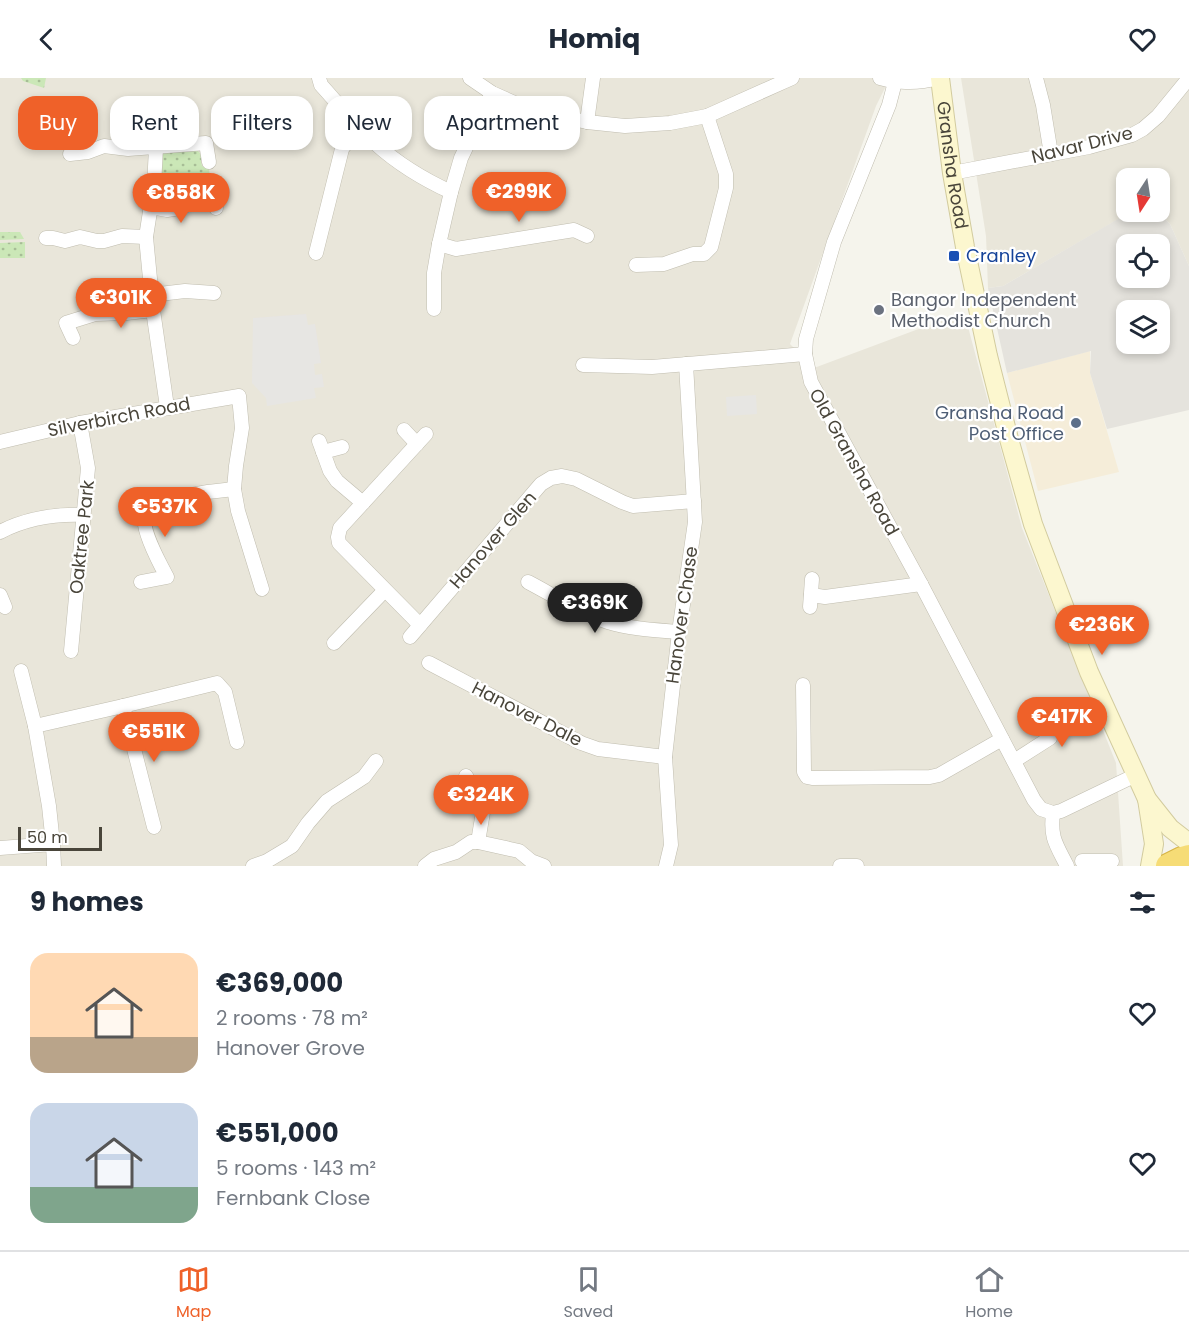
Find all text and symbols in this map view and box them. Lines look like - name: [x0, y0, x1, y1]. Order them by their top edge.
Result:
- text: Homiq: [549, 20, 640, 57]
- icon: back: [30, 23, 63, 56]
- icon: heart: [1126, 23, 1159, 56]
- chip: Buy: [18, 96, 98, 150]
- chip: Rent: [110, 96, 199, 150]
- chip: Filters: [211, 96, 313, 150]
- chip: New: [325, 96, 412, 150]
- chip: Apartment: [424, 96, 580, 150]
- street label: Gransha Road: [931, 100, 975, 231]
- street label: Navar Drive: [1029, 120, 1135, 169]
- north arrow: [1116, 168, 1170, 222]
- map controls: [1116, 168, 1170, 354]
- pin: €299K: [477, 172, 561, 223]
- pin: €858K: [139, 173, 223, 224]
- text: €299K: [486, 177, 552, 205]
- text: €858K: [147, 178, 215, 206]
- button: locate: [1116, 234, 1170, 288]
- place label: Cranley: [966, 243, 1036, 268]
- marker: Cranley: [947, 249, 961, 263]
- pin: €301K: [79, 278, 163, 329]
- text: €301K: [90, 283, 152, 311]
- place label: Bangor Independent Methodist Church: [891, 287, 1076, 333]
- button: layers: [1116, 300, 1170, 354]
- marker: Bangor Independent Methodist Church: [872, 303, 886, 317]
- street label: Old Gransha Road: [804, 384, 905, 540]
- street label: Silverbirch Road: [45, 390, 192, 443]
- place label: Gransha Road Post Office: [935, 400, 1064, 446]
- marker: Gransha Road Post Office: [1069, 416, 1083, 430]
- street label: Oaktree Park: [63, 478, 100, 595]
- street label: Hanover Glen: [443, 486, 542, 594]
- pin: €537K: [123, 487, 207, 538]
- text: €537K: [132, 492, 198, 520]
- street label: Hanover Chase: [659, 545, 704, 685]
- pin: €369K: [553, 583, 637, 634]
- text: €369K: [562, 588, 629, 616]
- pin: €236K: [1060, 605, 1144, 656]
- text: €236K: [1069, 610, 1135, 638]
- street label: Hanover Dale: [468, 675, 587, 752]
- pin: €417K: [1020, 697, 1104, 748]
- text: €417K: [1031, 702, 1093, 730]
- pin: €551K: [112, 712, 196, 763]
- text: €551K: [122, 717, 186, 745]
- pin: €324K: [439, 775, 523, 826]
- text: €324K: [448, 780, 514, 808]
- scale bar: [18, 824, 102, 852]
- text: 50 m: [27, 826, 68, 849]
- text: 9 homes: [30, 884, 144, 920]
- icon: filters: [1126, 886, 1159, 919]
- text: €369,000: [216, 965, 343, 1001]
- icon: home: [78, 977, 150, 1049]
- icon: heart: [1126, 997, 1159, 1030]
- text: 2 rooms · 78 m²: [216, 1004, 368, 1032]
- text: Hanover Grove: [216, 1034, 365, 1062]
- text: €551,000: [216, 1115, 339, 1151]
- icon: home: [78, 1127, 150, 1199]
- icon: heart: [1126, 1147, 1159, 1180]
- text: 5 rooms · 143 m²: [216, 1154, 376, 1182]
- text: Fernbank Close: [216, 1184, 370, 1212]
- tab: Map: [176, 1263, 211, 1324]
- tab: Saved: [563, 1263, 613, 1324]
- tab: Home: [965, 1263, 1013, 1324]

